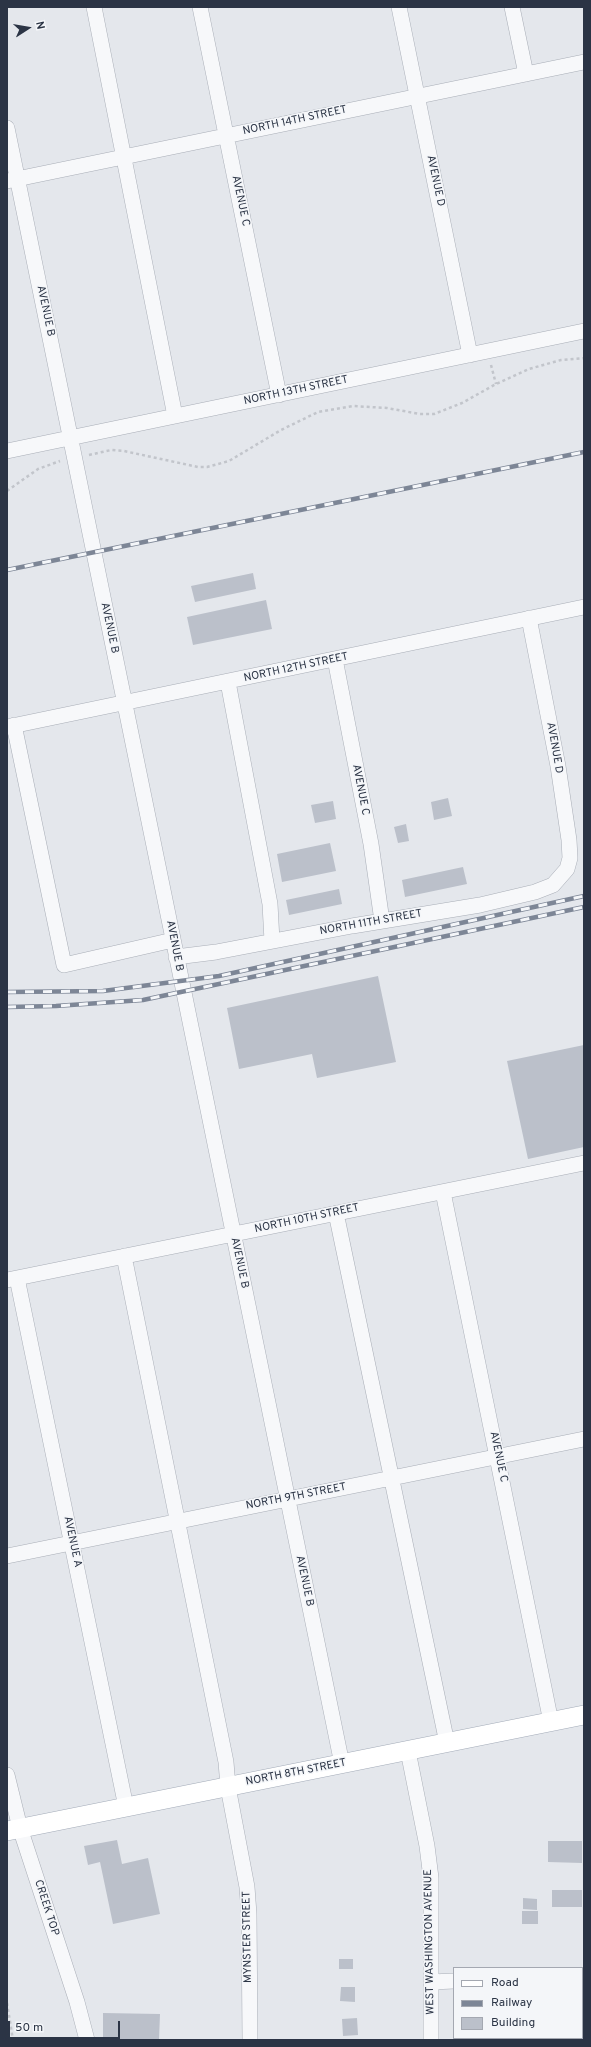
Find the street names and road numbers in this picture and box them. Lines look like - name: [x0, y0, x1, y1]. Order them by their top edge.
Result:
- street label: NORTH 14TH STREET: [242, 104, 348, 138]
- street label: AVENUE D: [423, 154, 447, 208]
- street label: AVENUE C: [228, 174, 252, 228]
- street label: AVENUE B: [33, 284, 57, 338]
- street label: NORTH 13TH STREET: [243, 373, 349, 409]
- street label: AVENUE B: [97, 601, 121, 655]
- street label: NORTH 12TH STREET: [243, 650, 349, 686]
- street label: AVENUE D: [543, 721, 565, 775]
- street label: AVENUE C: [349, 763, 371, 817]
- street label: NORTH 11TH STREET: [319, 907, 423, 939]
- street label: AVENUE B: [163, 919, 185, 973]
- street label: NORTH 10TH STREET: [254, 1201, 360, 1237]
- street label: AVENUE B: [227, 1236, 251, 1290]
- street label: AVENUE C: [486, 1430, 510, 1484]
- street label: NORTH 9TH STREET: [245, 1481, 347, 1513]
- street label: AVENUE A: [60, 1515, 84, 1569]
- street label: AVENUE B: [292, 1554, 316, 1608]
- street label: NORTH 8TH STREET: [245, 1757, 347, 1789]
- street label: WEST WASHINGTON AVENUE: [422, 1869, 438, 2015]
- street label: CREEK TOP: [31, 1878, 61, 1938]
- street label: MYNSTER STREET: [241, 1891, 255, 1983]

